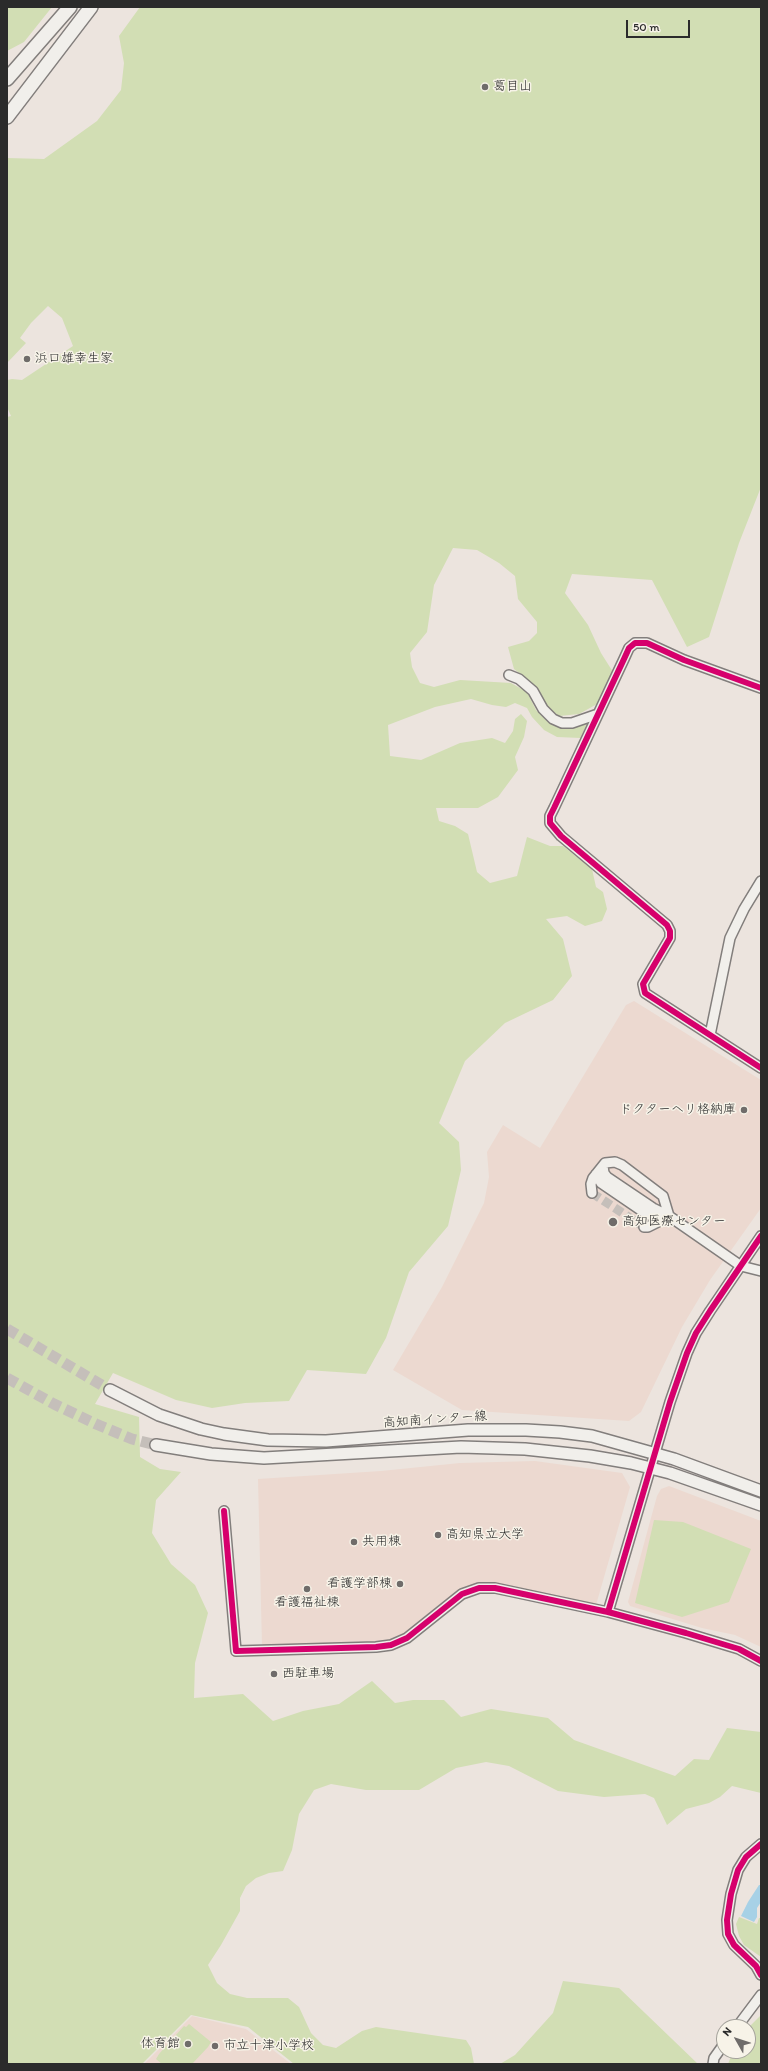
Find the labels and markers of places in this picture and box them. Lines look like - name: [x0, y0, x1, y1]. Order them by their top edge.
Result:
- place label: 葛目山: [493, 79, 532, 95]
- marker: 葛目山: [480, 82, 490, 92]
- place label: 浜口雄幸生家: [35, 351, 113, 367]
- marker: 浜口雄幸生家: [22, 354, 32, 364]
- place label: ドクターヘリ格納庫: [619, 1102, 736, 1118]
- marker: ドクターヘリ格納庫: [739, 1105, 749, 1115]
- place label: 高知医療センター: [622, 1214, 726, 1230]
- marker: 高知医療センター: [607, 1216, 619, 1228]
- place label: 高知県立大学: [446, 1527, 524, 1543]
- marker: 高知県立大学: [433, 1530, 443, 1540]
- place label: 共用棟: [362, 1534, 401, 1550]
- marker: 共用棟: [349, 1537, 359, 1547]
- place label: 看護学部棟: [327, 1576, 392, 1592]
- marker: 看護学部棟: [395, 1579, 405, 1589]
- marker: 看護福祉棟: [302, 1584, 312, 1594]
- place label: 看護福祉棟: [275, 1595, 339, 1611]
- place label: 西駐車場: [282, 1666, 334, 1682]
- marker: 西駐車場: [269, 1669, 279, 1679]
- place label: 体育館: [141, 2036, 180, 2052]
- place label: 市立十津小学校: [223, 2038, 314, 2054]
- marker: 体育館: [183, 2039, 193, 2049]
- marker: 市立十津小学校: [210, 2041, 220, 2051]

